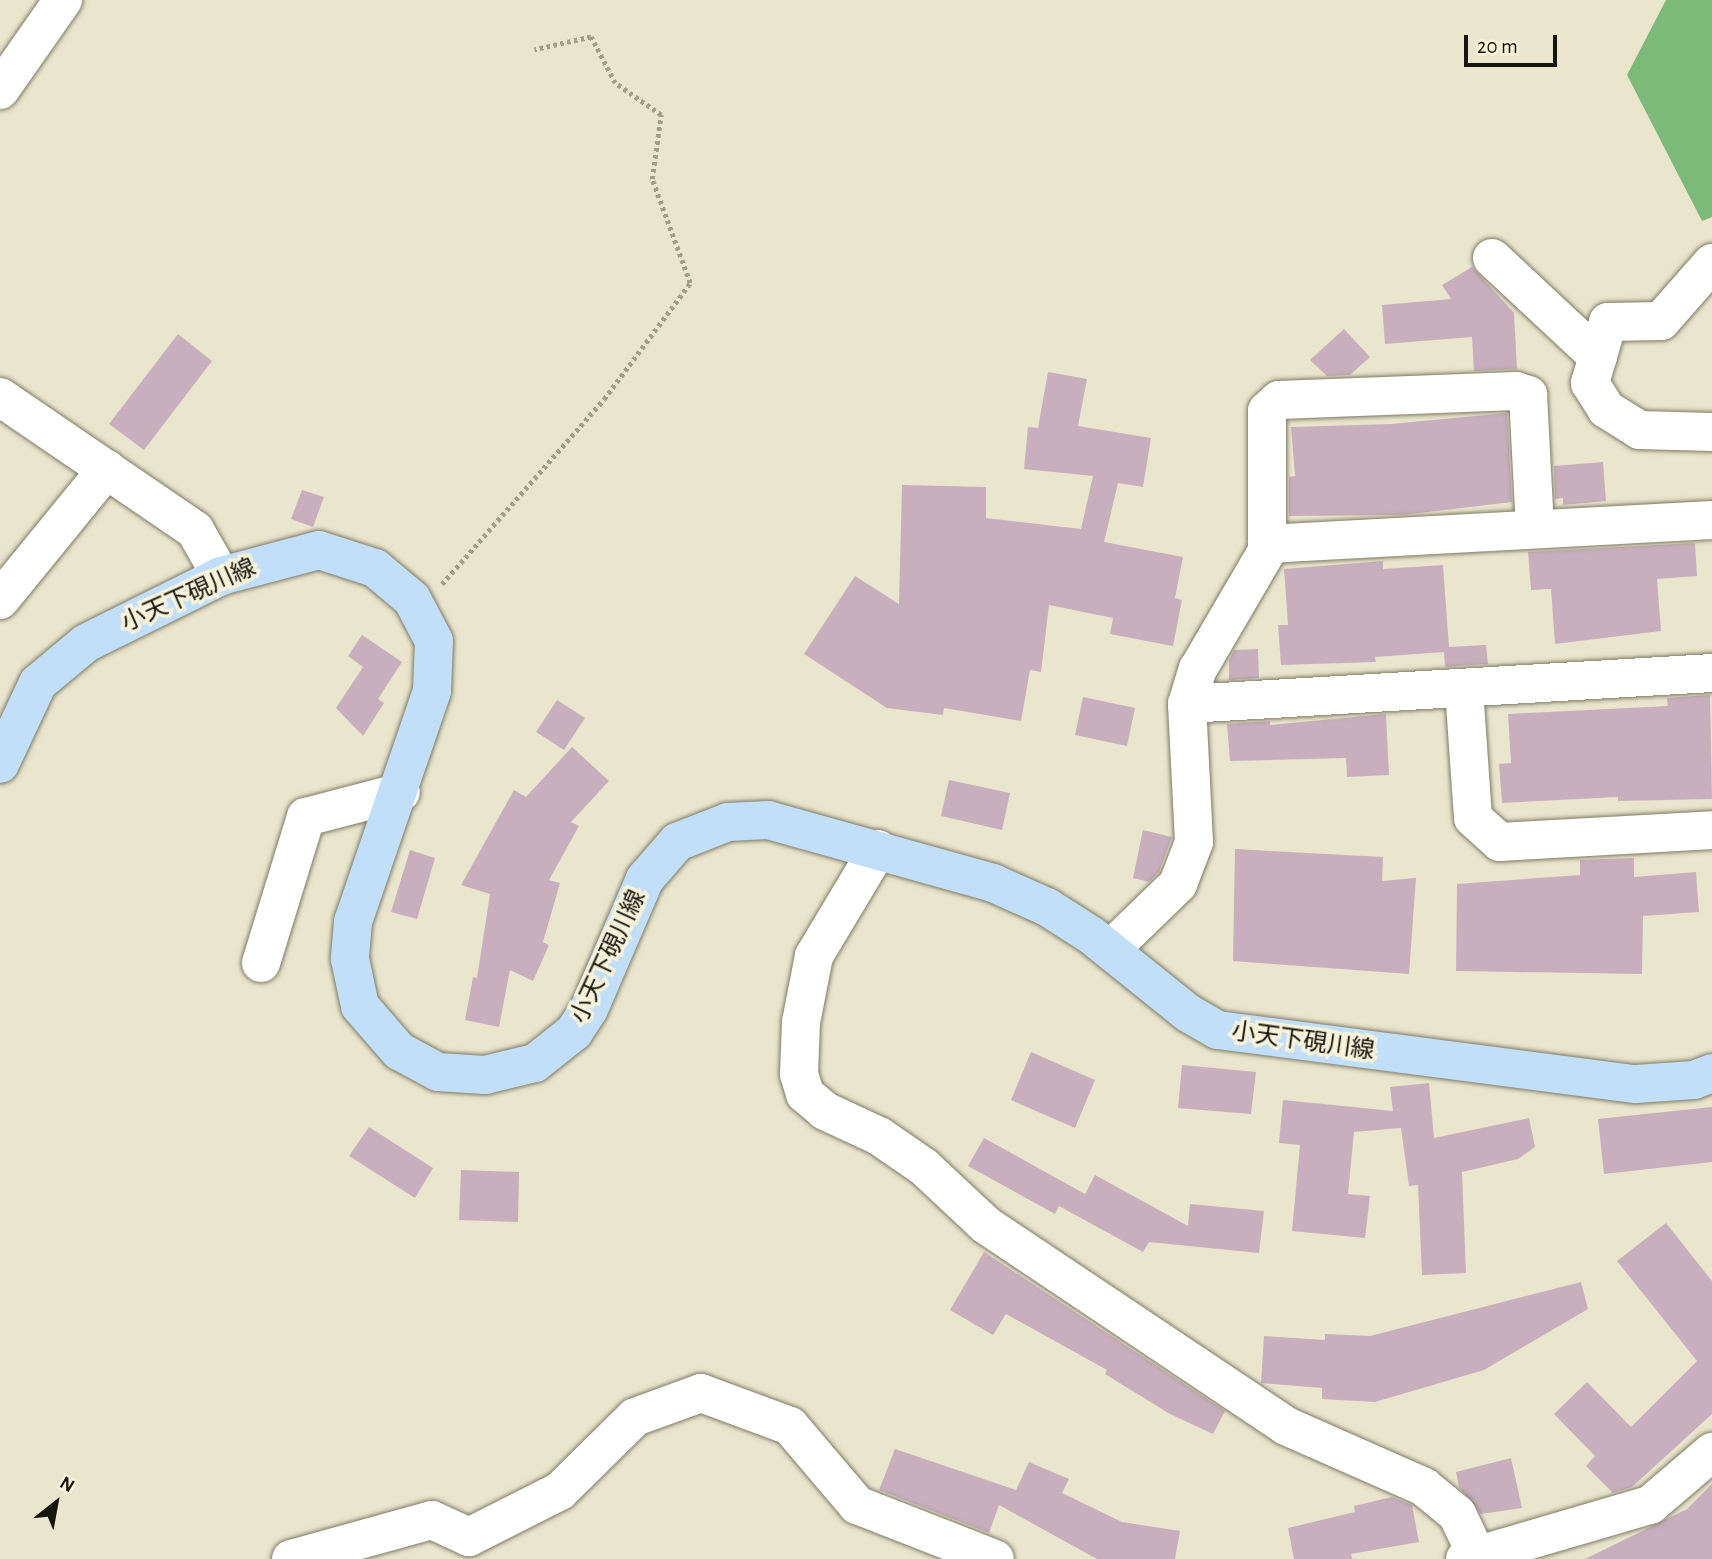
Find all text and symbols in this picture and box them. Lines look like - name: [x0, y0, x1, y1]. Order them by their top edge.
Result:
- scale bar: [1467, 21, 1560, 65]
- text: 20 m: [1477, 36, 1518, 57]
- street label: 小天下硯川線: [117, 554, 261, 638]
- street label: 小天下硯川線: [566, 886, 652, 1028]
- street label: 小天下硯川線: [1230, 1018, 1376, 1066]
- north arrow: [21, 1468, 91, 1538]
- text: N: [57, 1473, 78, 1496]

